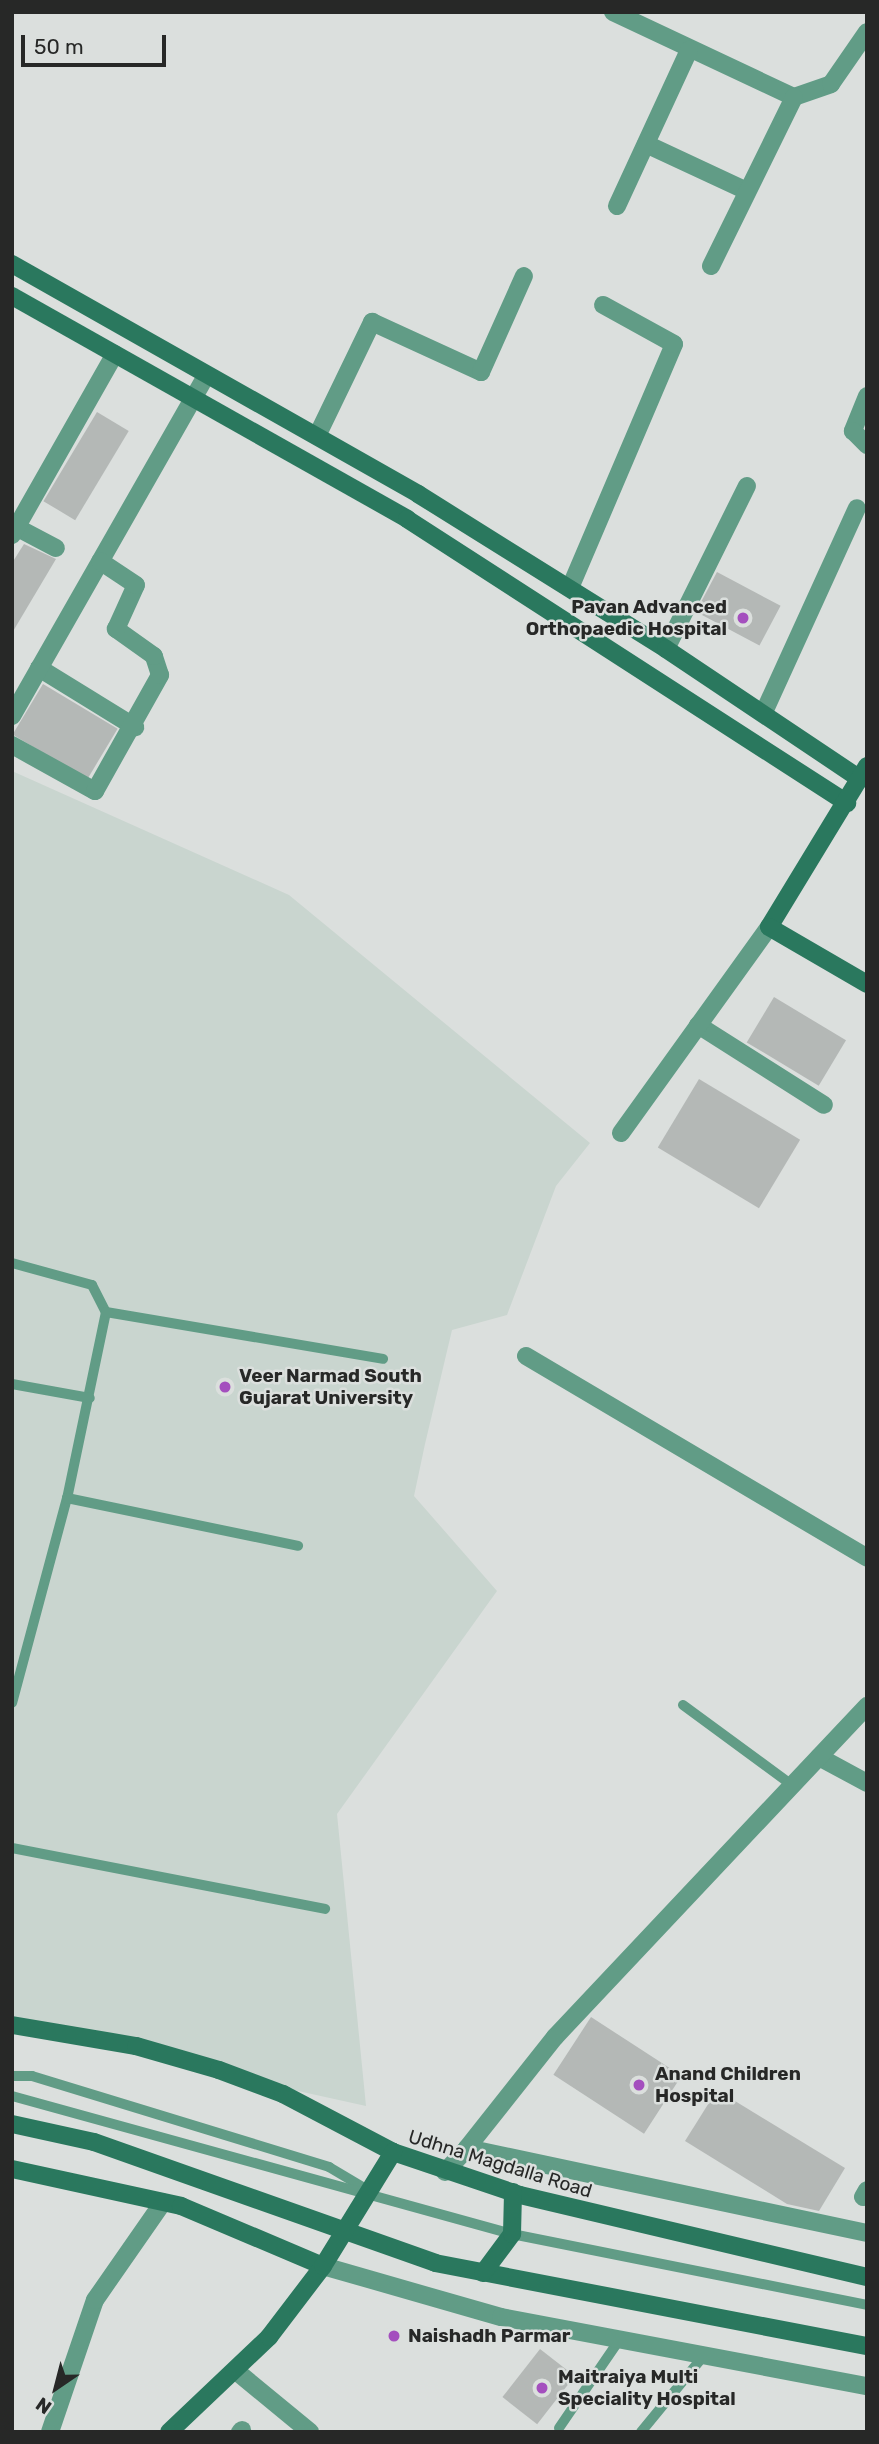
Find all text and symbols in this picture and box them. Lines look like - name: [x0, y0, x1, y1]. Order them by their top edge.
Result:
- scale bar: [24, 21, 170, 65]
- text: 50 m: [34, 34, 84, 59]
- place label: Pavan Advanced Orthopaedic Hospital: [526, 596, 727, 640]
- marker: Pavan Advanced Orthopaedic Hospital: [733, 608, 753, 628]
- place label: Veer Narmad South Gujarat University: [239, 1365, 422, 1409]
- marker: Veer Narmad South Gujarat University: [217, 1379, 233, 1395]
- place label: Anand Children Hospital: [655, 2063, 801, 2107]
- marker: Anand Children Hospital: [629, 2075, 649, 2095]
- street label: Udhna Magdalla Road: [405, 2125, 595, 2203]
- place label: Naishadh Parmar: [408, 2325, 570, 2347]
- marker: Naishadh Parmar: [386, 2328, 402, 2344]
- north arrow: [21, 2353, 91, 2423]
- place label: Maitraiya Multi Speciality Hospital: [558, 2366, 736, 2410]
- marker: Maitraiya Multi Speciality Hospital: [532, 2378, 552, 2398]
- text: N: [31, 2392, 56, 2419]

